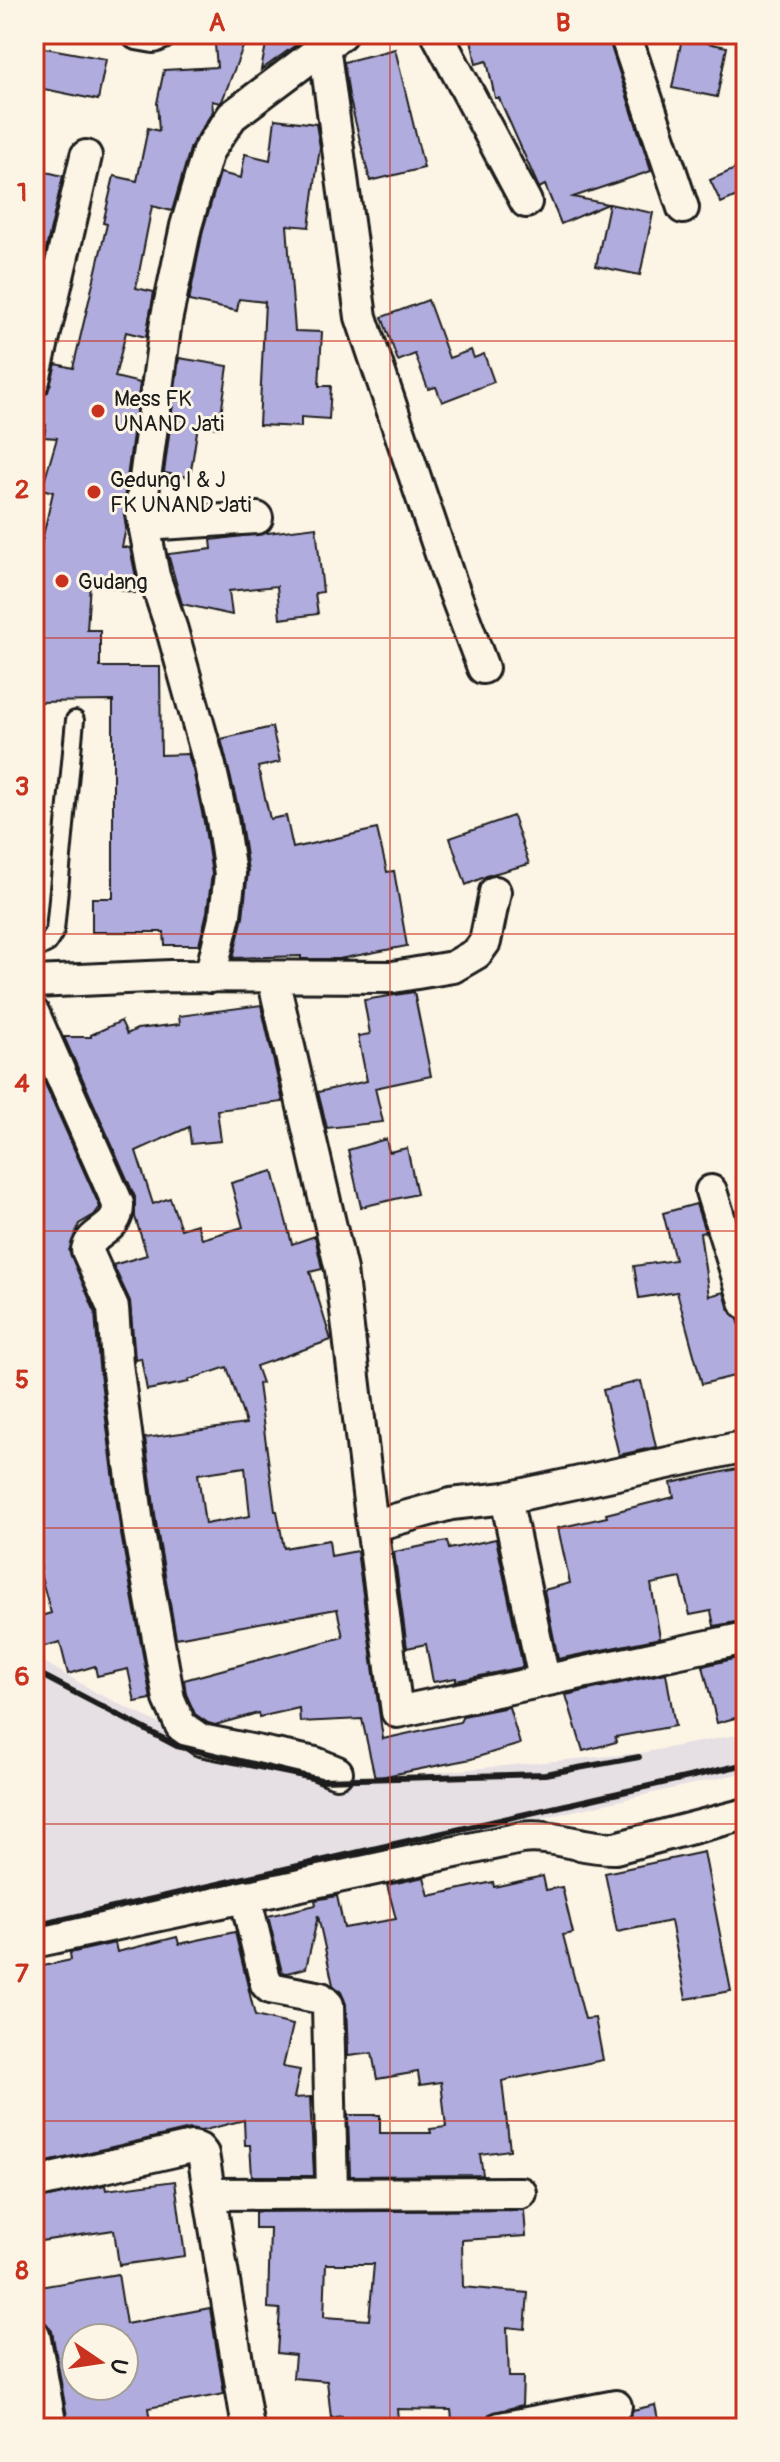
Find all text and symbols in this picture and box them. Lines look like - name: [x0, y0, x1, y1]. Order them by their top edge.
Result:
- text: A: [209, 7, 226, 39]
- text: B: [556, 7, 570, 39]
- text: 1: [17, 177, 27, 209]
- place label: Mess FK UNAND Jati: [114, 385, 224, 438]
- marker: Mess FK UNAND Jati: [89, 402, 107, 420]
- place label: Gedung I & J FK UNAND Jati: [110, 466, 251, 519]
- text: 2: [15, 474, 29, 506]
- marker: Gedung I & J FK UNAND Jati: [85, 483, 103, 501]
- place label: Gudang: [78, 568, 148, 596]
- marker: Gudang: [53, 572, 71, 590]
- text: 3: [15, 771, 29, 803]
- text: 4: [14, 1068, 30, 1100]
- text: 5: [15, 1364, 29, 1396]
- text: 6: [14, 1661, 30, 1693]
- text: 7: [15, 1958, 29, 1990]
- text: 8: [15, 2255, 29, 2287]
- north arrow: [60, 2322, 140, 2402]
- text: U: [103, 2356, 134, 2377]

